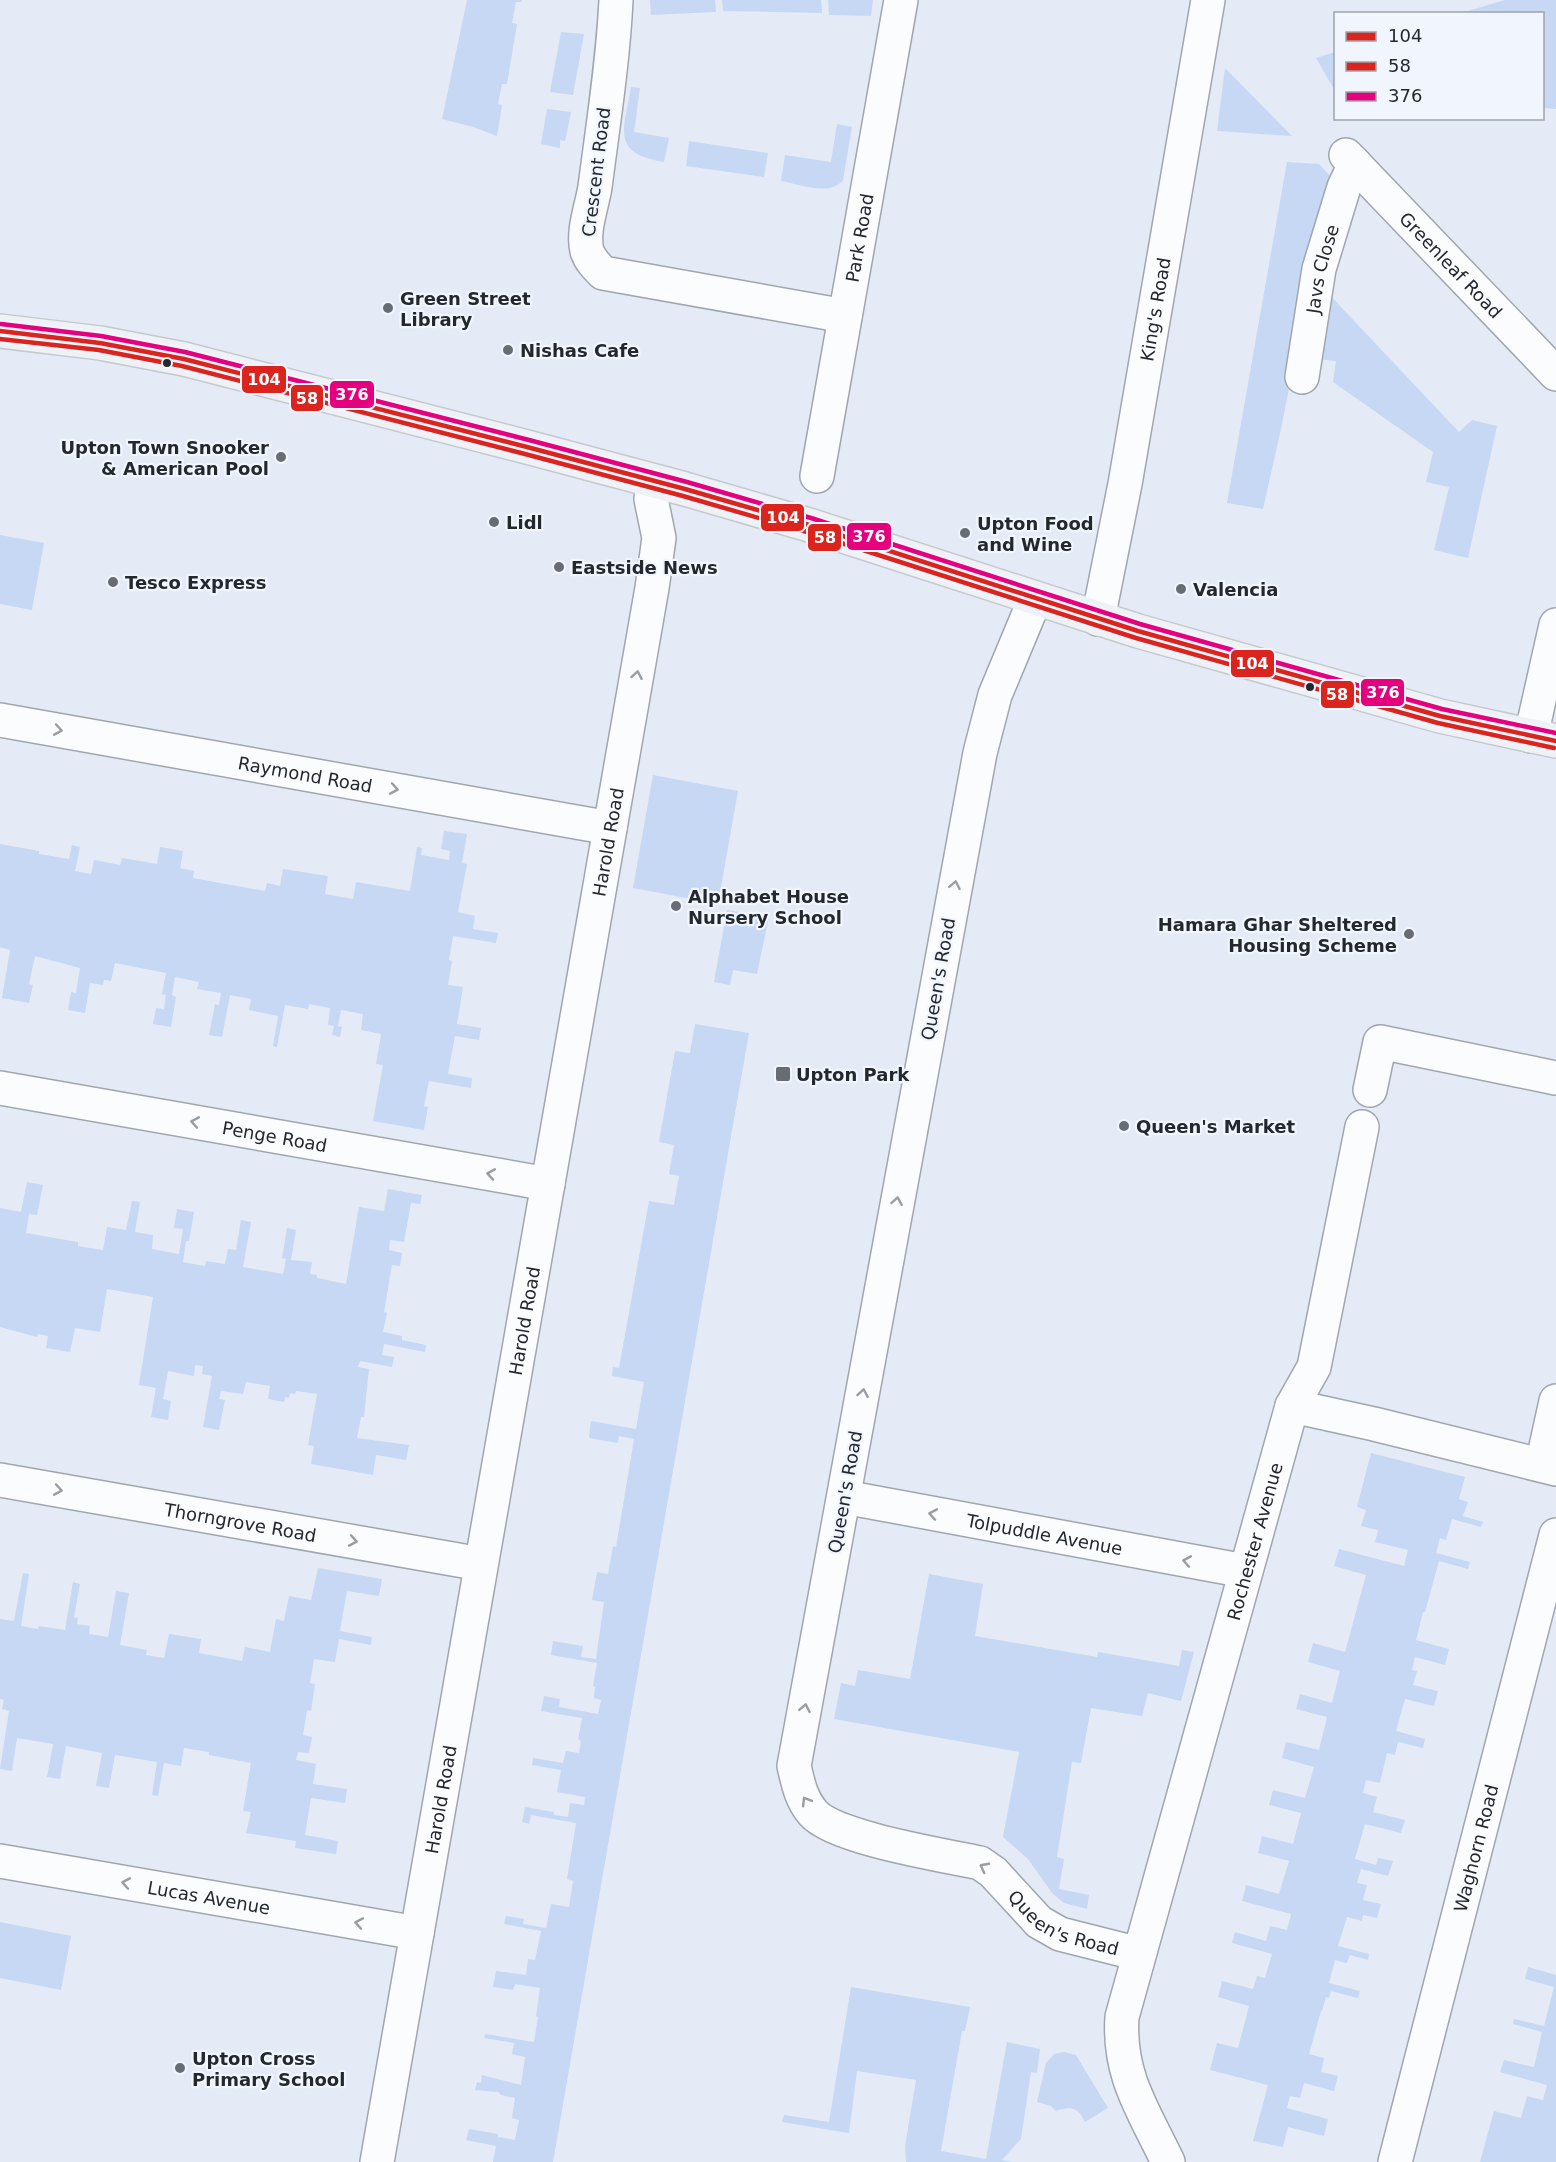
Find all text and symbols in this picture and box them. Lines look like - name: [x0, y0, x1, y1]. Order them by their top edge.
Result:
- legend: [1334, 12, 1544, 120]
- text: 104: [1388, 25, 1422, 46]
- text: 58: [1388, 55, 1411, 76]
- text: 376: [1388, 85, 1422, 106]
- street label: Crescent Road: [578, 106, 614, 238]
- street label: Park Road: [841, 192, 877, 284]
- street label: Greenleaf Road: [1396, 207, 1507, 322]
- street label: Javs Close: [1301, 222, 1343, 316]
- street label: King's Road: [1136, 256, 1174, 363]
- place label: Green Street Library: [400, 288, 531, 330]
- marker: Green Street Library: [381, 301, 395, 315]
- place label: Nishas Cafe: [520, 340, 639, 361]
- marker: Nishas Cafe: [501, 343, 515, 357]
- unlabelled marker: [161, 357, 173, 369]
- line badge: 104: [241, 365, 287, 394]
- text: 104: [247, 370, 281, 389]
- line badge: 376: [329, 380, 375, 409]
- line badge: 58: [290, 384, 324, 412]
- text: 376: [335, 385, 369, 404]
- text: 58: [296, 389, 318, 408]
- place label: Upton Town Snooker & American Pool: [60, 437, 269, 479]
- marker: Upton Town Snooker & American Pool: [274, 450, 288, 464]
- line badge: 104: [760, 503, 805, 532]
- text: 104: [766, 508, 800, 527]
- place label: Lidl: [506, 512, 543, 533]
- place label: Upton Food and Wine: [977, 513, 1094, 555]
- marker: Lidl: [487, 515, 501, 529]
- line badge: 376: [846, 522, 892, 551]
- line badge: 58: [807, 523, 842, 552]
- marker: Upton Food and Wine: [958, 526, 972, 540]
- text: 376: [852, 527, 886, 546]
- text: 58: [814, 528, 836, 547]
- place label: Eastside News: [571, 557, 718, 578]
- marker: Eastside News: [552, 560, 566, 574]
- place label: Tesco Express: [125, 572, 266, 593]
- marker: Tesco Express: [106, 575, 120, 589]
- place label: Valencia: [1193, 579, 1278, 600]
- marker: Valencia: [1174, 582, 1188, 596]
- line badge: 104: [1230, 649, 1275, 678]
- text: 104: [1235, 654, 1269, 673]
- one-way arrow: [630, 670, 643, 680]
- line badge: 376: [1360, 678, 1405, 707]
- line badge: 58: [1320, 680, 1355, 709]
- unlabelled marker: [1304, 681, 1316, 693]
- text: 376: [1366, 683, 1400, 702]
- text: 58: [1326, 685, 1348, 704]
- one-way arrow: [53, 723, 62, 735]
- street label: Raymond Road: [236, 752, 374, 796]
- one-way arrow: [389, 782, 399, 795]
- street label: Harold Road: [588, 786, 627, 898]
- one-way arrow: [949, 880, 961, 890]
- place label: Alphabet House Nursery School: [688, 886, 849, 928]
- marker: Alphabet House Nursery School: [669, 899, 683, 913]
- place label: Hamara Ghar Sheltered Housing Scheme: [1158, 914, 1397, 956]
- street label: Queen's Road: [917, 916, 959, 1042]
- marker: Hamara Ghar Sheltered Housing Scheme: [1402, 927, 1416, 941]
- place label: Upton Park: [796, 1064, 910, 1085]
- marker: Upton Park: [774, 1065, 792, 1083]
- one-way arrow: [190, 1116, 200, 1129]
- place label: Queen's Market: [1136, 1116, 1295, 1137]
- street label: Penge Road: [221, 1117, 329, 1156]
- marker: Queen's Market: [1117, 1119, 1131, 1133]
- one-way arrow: [486, 1168, 496, 1181]
- one-way arrow: [891, 1196, 903, 1205]
- street label: Harold Road: [504, 1265, 544, 1377]
- one-way arrow: [856, 1388, 869, 1398]
- street label: Queen's Road: [824, 1429, 866, 1555]
- street label: Rochester Avenue: [1222, 1460, 1286, 1623]
- one-way arrow: [52, 1483, 62, 1496]
- street label: Thorngrove Road: [162, 1498, 318, 1546]
- one-way arrow: [929, 1508, 939, 1521]
- street label: Tolpuddle Avenue: [964, 1509, 1124, 1559]
- one-way arrow: [349, 1535, 358, 1547]
- one-way arrow: [1183, 1555, 1193, 1568]
- one-way arrow: [798, 1704, 811, 1714]
- street label: Harold Road: [421, 1744, 460, 1855]
- street label: Waghorn Road: [1449, 1782, 1502, 1914]
- one-way arrow: [802, 1797, 813, 1808]
- one-way arrow: [980, 1863, 990, 1874]
- street label: Lucas Avenue: [146, 1876, 272, 1918]
- one-way arrow: [121, 1877, 130, 1889]
- street label: Queen's Road: [1004, 1886, 1121, 1959]
- one-way arrow: [355, 1917, 365, 1930]
- place label: Upton Cross Primary School: [192, 2048, 345, 2090]
- marker: Upton Cross Primary School: [173, 2061, 187, 2075]

